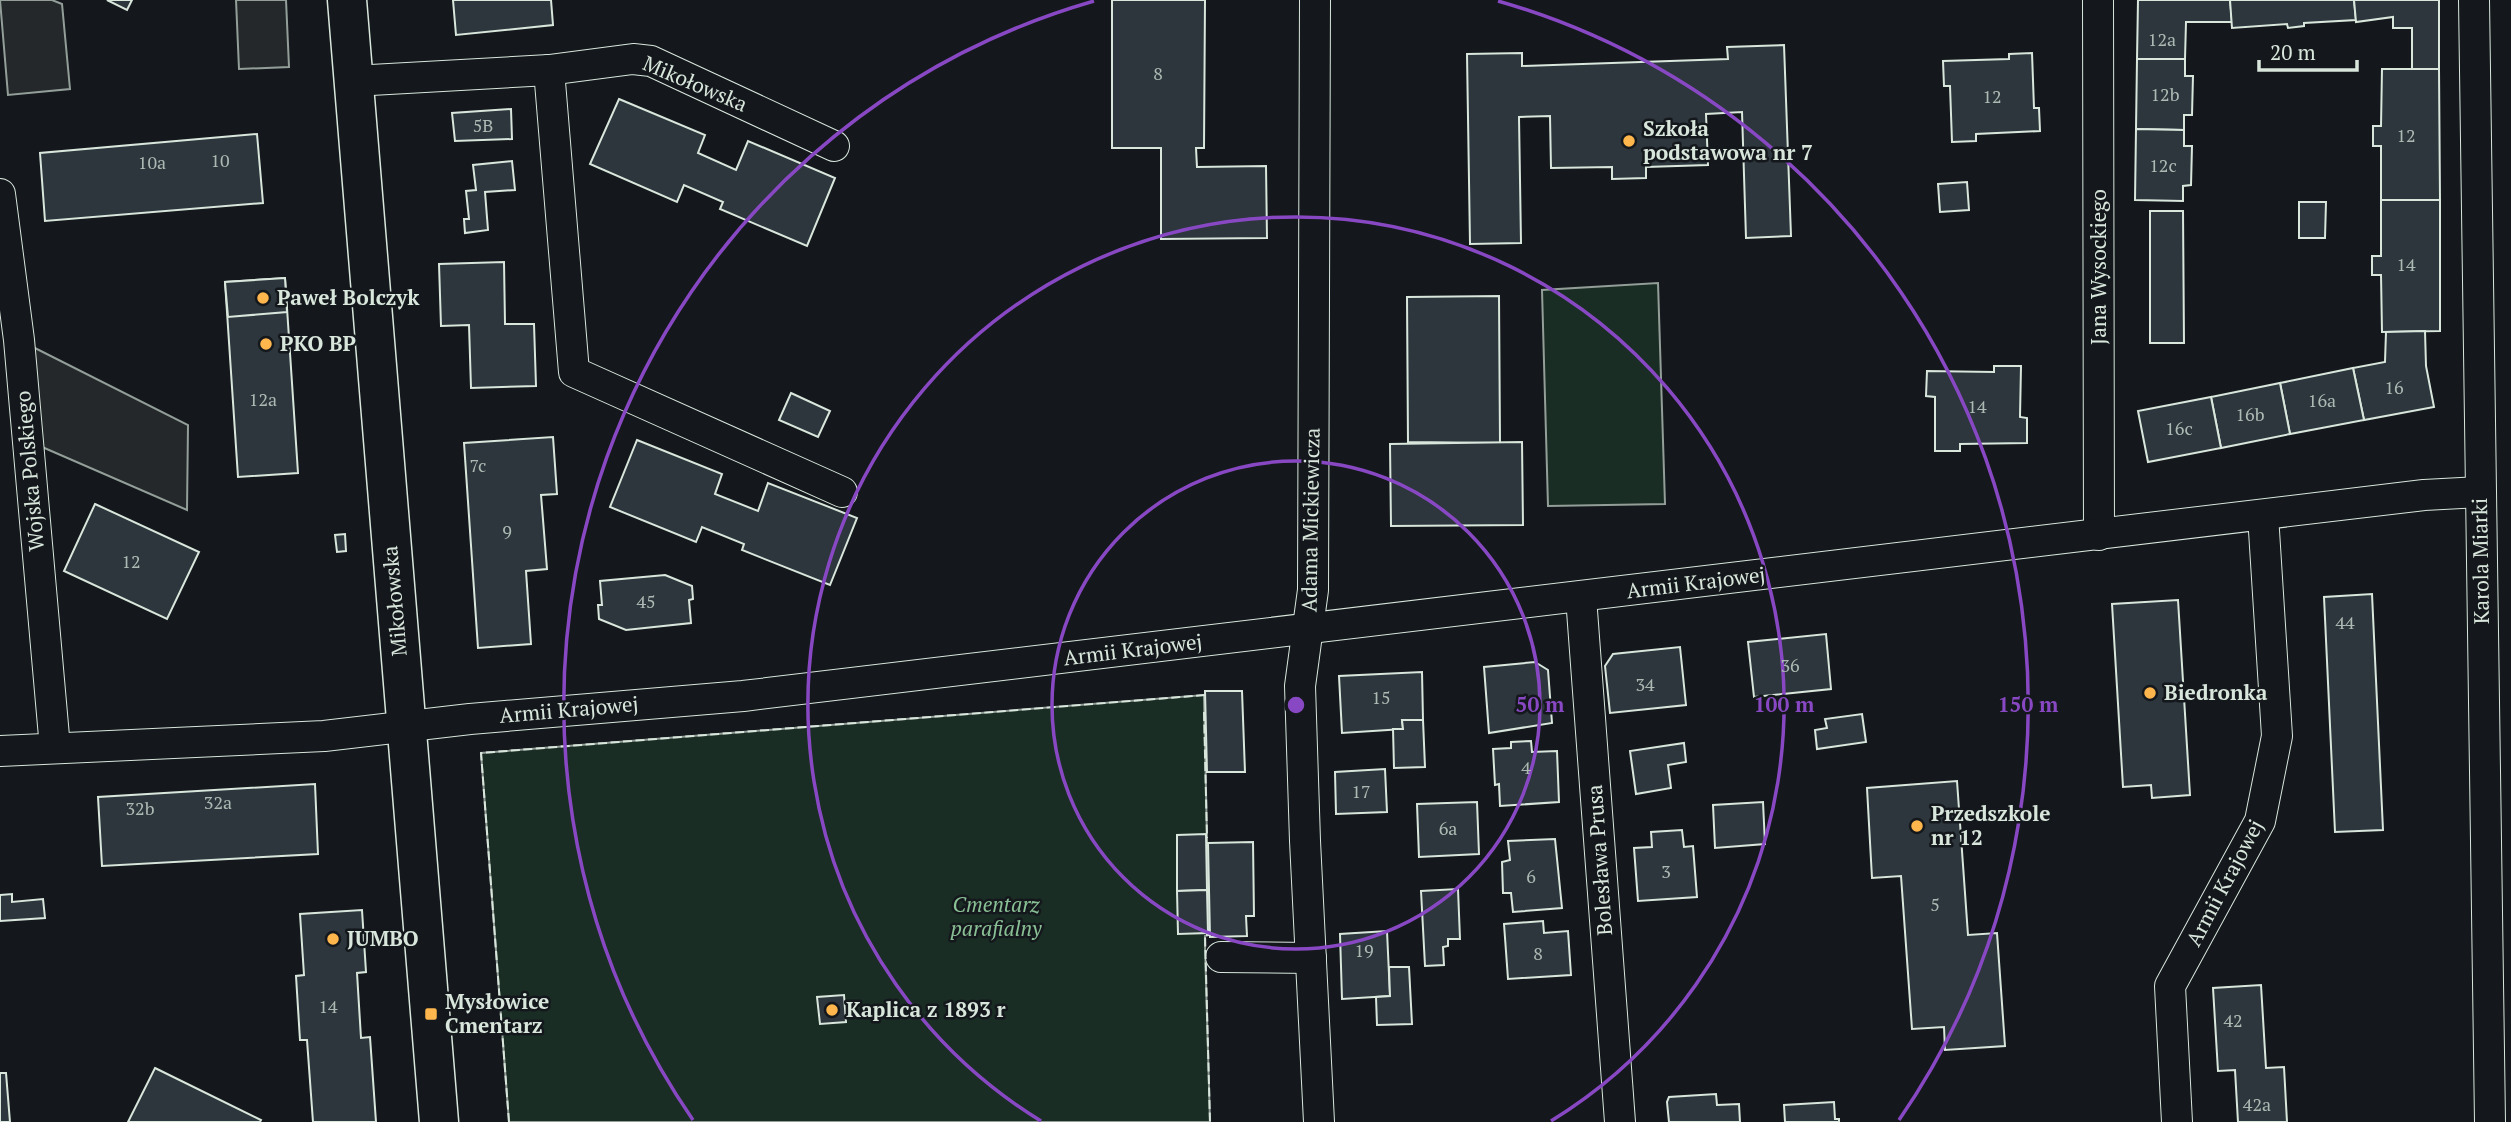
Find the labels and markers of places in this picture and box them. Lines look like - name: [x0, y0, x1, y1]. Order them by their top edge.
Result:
- place label: Szkoła podstawowa nr 7: [1643, 114, 1813, 166]
- marker: Szkoła podstawowa nr 7: [1621, 133, 1637, 149]
- place label: Paweł Bolczyk: [277, 283, 420, 311]
- marker: Paweł Bolczyk: [255, 290, 271, 306]
- place label: PKO BP: [280, 329, 356, 357]
- marker: PKO BP: [258, 336, 274, 352]
- place label: Biedronka: [2164, 678, 2268, 706]
- marker: Biedronka: [2142, 685, 2158, 701]
- centre of rings: [1284, 693, 1308, 717]
- place label: Przedszkole nr 12: [1931, 799, 2051, 851]
- marker: Przedszkole nr 12: [1909, 818, 1925, 834]
- place label: JUMBO: [347, 924, 419, 952]
- marker: JUMBO: [325, 931, 341, 947]
- place label: Mysłowice Cmentarz: [445, 987, 549, 1039]
- place label: Kaplica z 1893 r: [846, 995, 1006, 1023]
- marker: Kaplica z 1893 r: [824, 1002, 840, 1018]
- marker: Mysłowice Cmentarz: [423, 1006, 439, 1022]

